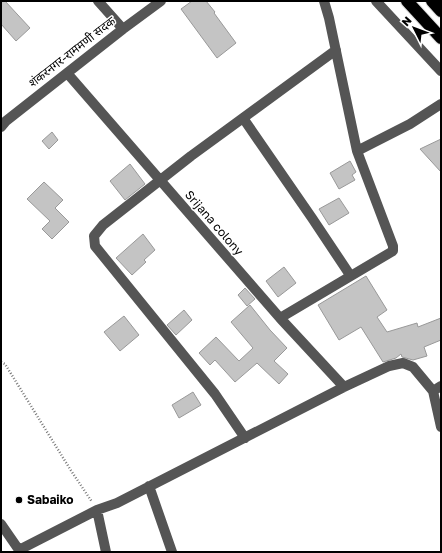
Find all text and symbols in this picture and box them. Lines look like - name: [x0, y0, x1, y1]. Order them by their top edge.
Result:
- north arrow: [394, 8, 434, 48]
- street label: शंकरनगर-राममणी सदक: [25, 13, 119, 90]
- text: N: [399, 14, 414, 28]
- street label: Srijana colony: [182, 187, 247, 258]
- place label: Sabaiko: [27, 492, 74, 507]
- marker: Sabaiko: [14, 495, 24, 505]

